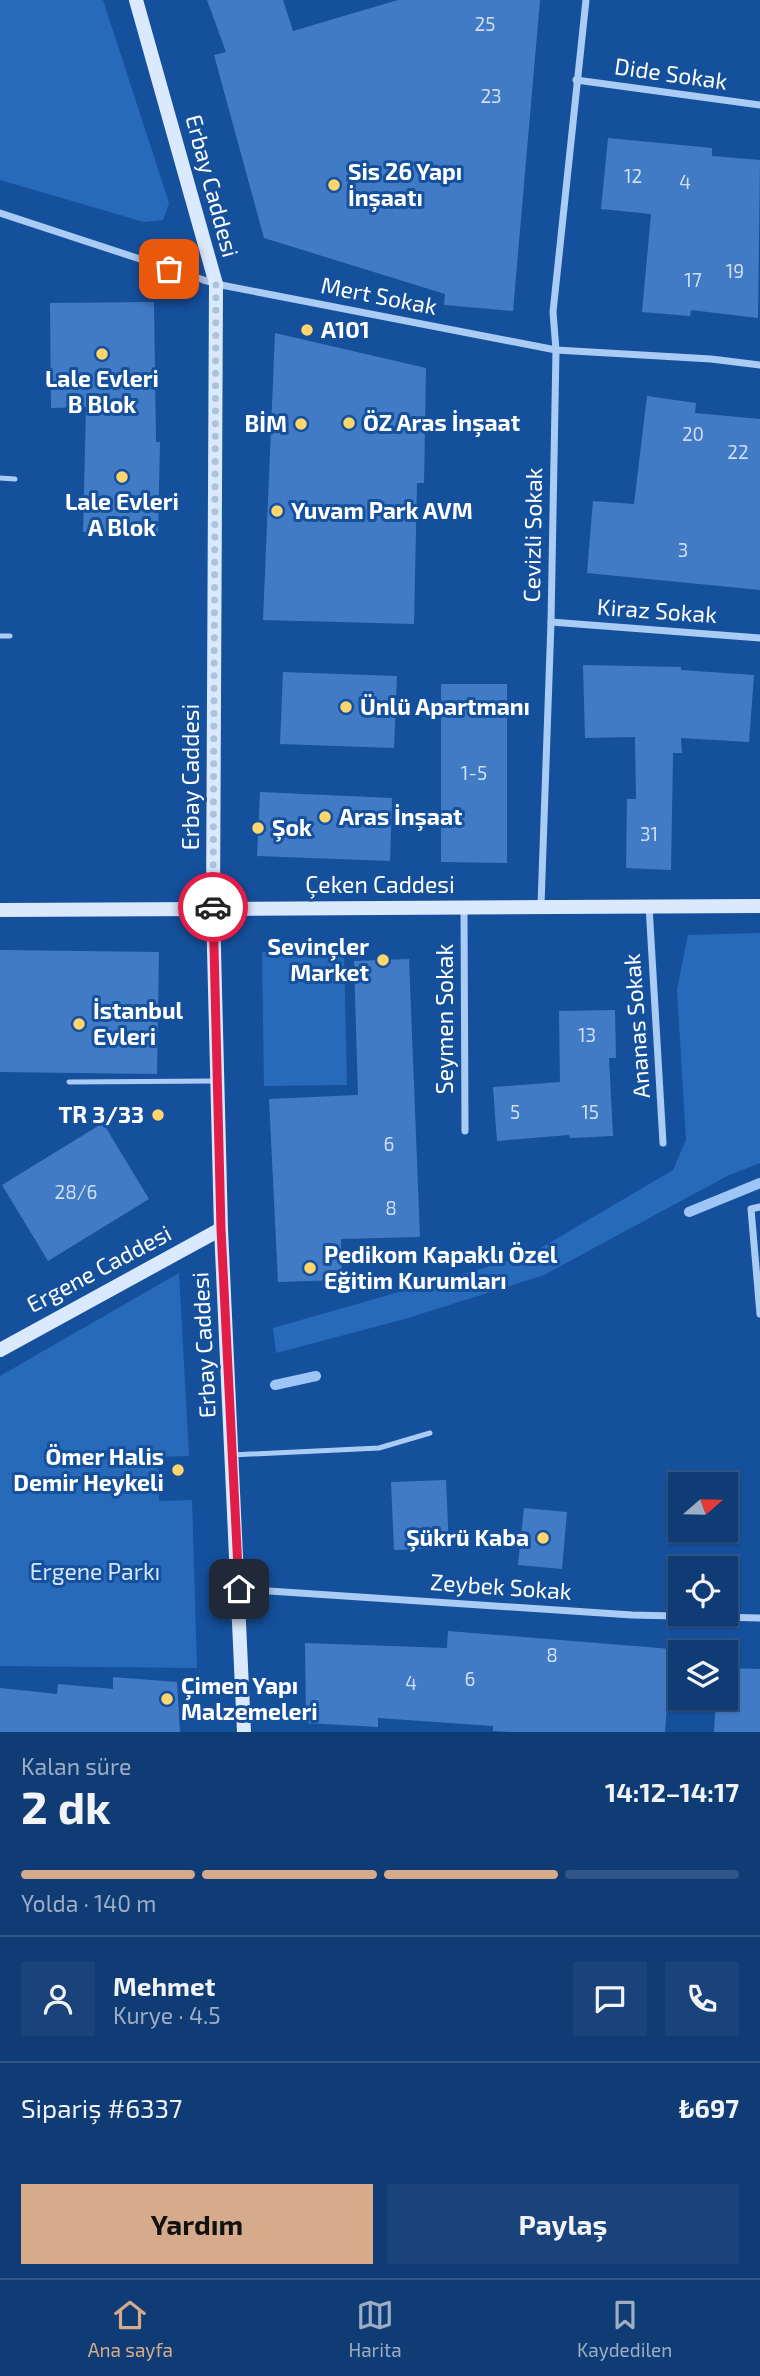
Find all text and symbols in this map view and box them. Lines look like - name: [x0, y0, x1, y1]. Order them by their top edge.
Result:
- house number: 25: [475, 12, 495, 35]
- street label: Dide Sokak: [613, 51, 730, 95]
- house number: 23: [480, 84, 502, 107]
- street label: Erbay Caddesi: [180, 111, 245, 260]
- place label: Sis 26 Yapı İnşaatı: [348, 157, 462, 213]
- house number: 12: [624, 164, 642, 187]
- house number: 4: [679, 170, 691, 193]
- marker: Sis 26 Yapı İnşaatı: [326, 177, 342, 193]
- pin: [139, 239, 199, 299]
- icon: bag: [150, 250, 188, 288]
- house number: 19: [726, 259, 744, 282]
- house number: 17: [684, 268, 702, 291]
- street label: Mert Sokak: [319, 270, 440, 320]
- place label: A101: [321, 315, 370, 343]
- marker: A101: [299, 322, 315, 338]
- marker: Lale Evleri B Blok: [94, 346, 110, 362]
- place label: Lale Evleri B Blok: [45, 364, 159, 418]
- place label: ÖZ Aras İnşaat: [363, 408, 520, 438]
- place label: BİM: [245, 409, 287, 437]
- marker: ÖZ Aras İnşaat: [341, 415, 357, 431]
- marker: BİM: [293, 416, 309, 432]
- house number: 20: [682, 422, 704, 445]
- house number: 22: [727, 440, 749, 463]
- street label: Cevizli Sokak: [517, 467, 547, 603]
- marker: Lale Evleri A Blok: [114, 469, 130, 485]
- place label: Lale Evleri A Blok: [65, 487, 179, 541]
- place label: Yuvam Park AVM: [291, 496, 473, 524]
- marker: Yuvam Park AVM: [269, 503, 285, 519]
- house number: 3: [678, 538, 688, 561]
- street label: Kiraz Sokak: [596, 592, 718, 628]
- place label: Ünlü Apartmanı: [360, 692, 530, 720]
- marker: Ünlü Apartmanı: [338, 699, 354, 715]
- street label: Erbay Caddesi: [176, 704, 204, 850]
- house number: 1-5: [461, 761, 487, 784]
- place label: Aras İnşaat: [339, 802, 462, 832]
- marker: Aras İnşaat: [317, 809, 333, 825]
- place label: Şok: [272, 813, 312, 842]
- marker: Şok: [250, 820, 266, 836]
- house number: 31: [640, 822, 658, 845]
- street label: Çeken Caddesi: [305, 870, 455, 899]
- courier: [178, 872, 248, 942]
- icon: car: [194, 888, 232, 926]
- place label: Sevinçler Market: [267, 932, 369, 986]
- street label: Seymen Sokak: [430, 944, 458, 1094]
- marker: Sevinçler Market: [375, 952, 391, 968]
- street label: Ananas Sokak: [617, 952, 655, 1099]
- place label: İstanbul Evleri: [93, 996, 184, 1050]
- marker: İstanbul Evleri: [71, 1016, 87, 1032]
- house number: 13: [578, 1023, 596, 1046]
- place label: TR 3/33: [58, 1100, 144, 1128]
- house number: 5: [510, 1100, 520, 1123]
- house number: 15: [581, 1100, 599, 1123]
- marker: TR 3/33: [150, 1107, 166, 1123]
- house number: 6: [384, 1132, 394, 1155]
- house number: 28/6: [55, 1180, 97, 1203]
- house number: 8: [385, 1196, 397, 1219]
- street label: Ergene Caddesi: [21, 1218, 176, 1318]
- place label: Pedikom Kapaklı Özel Eğitim Kurumları: [324, 1240, 558, 1294]
- marker: Pedikom Kapaklı Özel Eğitim Kurumları: [302, 1260, 318, 1276]
- street label: Erbay Caddesi: [185, 1271, 221, 1419]
- place label: Ömer Halis Demir Heykeli: [13, 1442, 164, 1496]
- marker: Ömer Halis Demir Heykeli: [170, 1462, 186, 1478]
- north arrow: [668, 1472, 738, 1542]
- map controls: [668, 1472, 738, 1710]
- place label: Şükrü Kaba: [406, 1523, 529, 1552]
- marker: Şükrü Kaba: [535, 1530, 551, 1546]
- button: locate: [668, 1556, 738, 1626]
- park label: Ergene Parkı: [30, 1557, 160, 1585]
- pin: [209, 1559, 269, 1619]
- street label: Zeybek Sokak: [429, 1567, 573, 1605]
- icon: home: [220, 1570, 258, 1608]
- button: layers: [668, 1640, 738, 1710]
- house number: 8: [546, 1643, 558, 1666]
- house number: 6: [465, 1667, 475, 1690]
- place label: Çimen Yapı Malzemeleri: [181, 1671, 318, 1725]
- house number: 4: [405, 1671, 417, 1694]
- marker: Çimen Yapı Malzemeleri: [159, 1691, 175, 1707]
- text: Kalan süre: [21, 1752, 131, 1780]
- text: 14:12–14:17: [605, 1776, 739, 1807]
- text: 2 dk: [21, 1778, 111, 1833]
- text: Yolda · 140 m: [21, 1889, 156, 1917]
- button: person: [21, 1962, 95, 2036]
- button: chat: [573, 1962, 647, 2036]
- button: phone: [665, 1962, 739, 2036]
- text: Mehmet: [113, 1970, 215, 2001]
- text: Kurye · 4.5: [113, 2001, 221, 2029]
- text: Sipariş #6337: [21, 2092, 182, 2123]
- text: ₺697: [679, 2092, 739, 2123]
- button: Yardım: [21, 2184, 373, 2264]
- button: Paylaş: [387, 2184, 739, 2264]
- tab: Ana sayfa: [88, 2296, 173, 2361]
- tab: Harita: [348, 2296, 402, 2361]
- tab: Kaydedilen: [577, 2296, 672, 2361]

